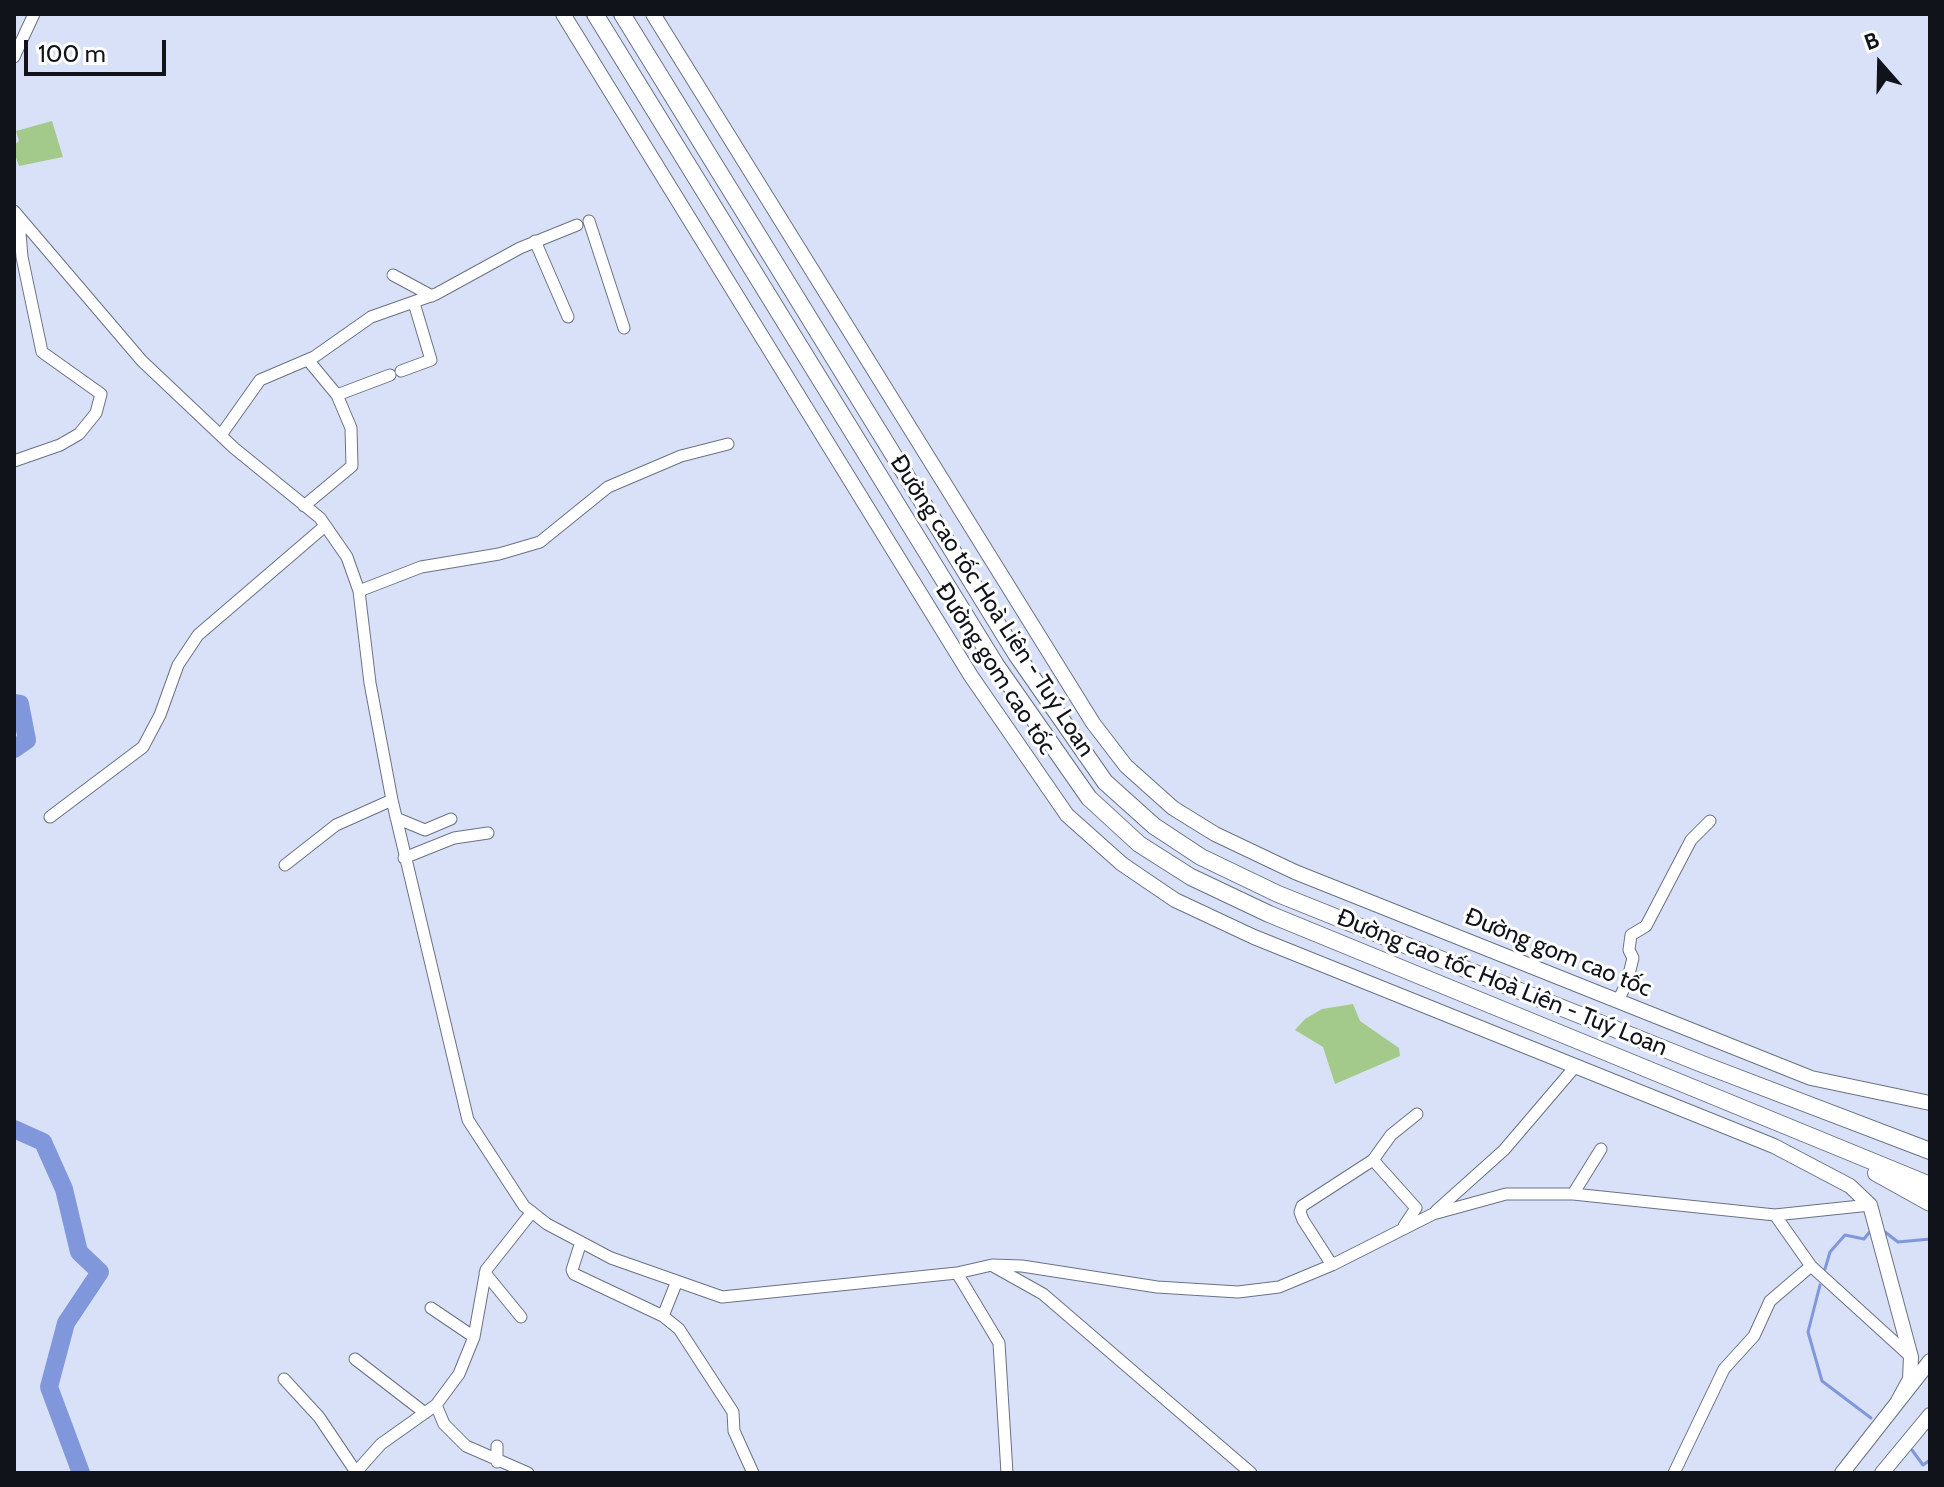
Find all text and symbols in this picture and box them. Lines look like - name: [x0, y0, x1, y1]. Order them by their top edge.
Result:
- scale bar: [28, 24, 170, 74]
- north arrow: [1840, 24, 1920, 104]
- text: B: [1861, 26, 1883, 56]
- text: 100 m: [38, 39, 106, 68]
- street label: Đường cao tốc Hoà Liên - Tuý Loan: [884, 450, 1100, 762]
- street label: Đường gom cao tốc: [929, 578, 1061, 760]
- street label: Đường gom cao tốc: [1460, 902, 1656, 1004]
- street label: Đường cao tốc Hoà Liên - Tuý Loan: [1333, 903, 1671, 1063]

